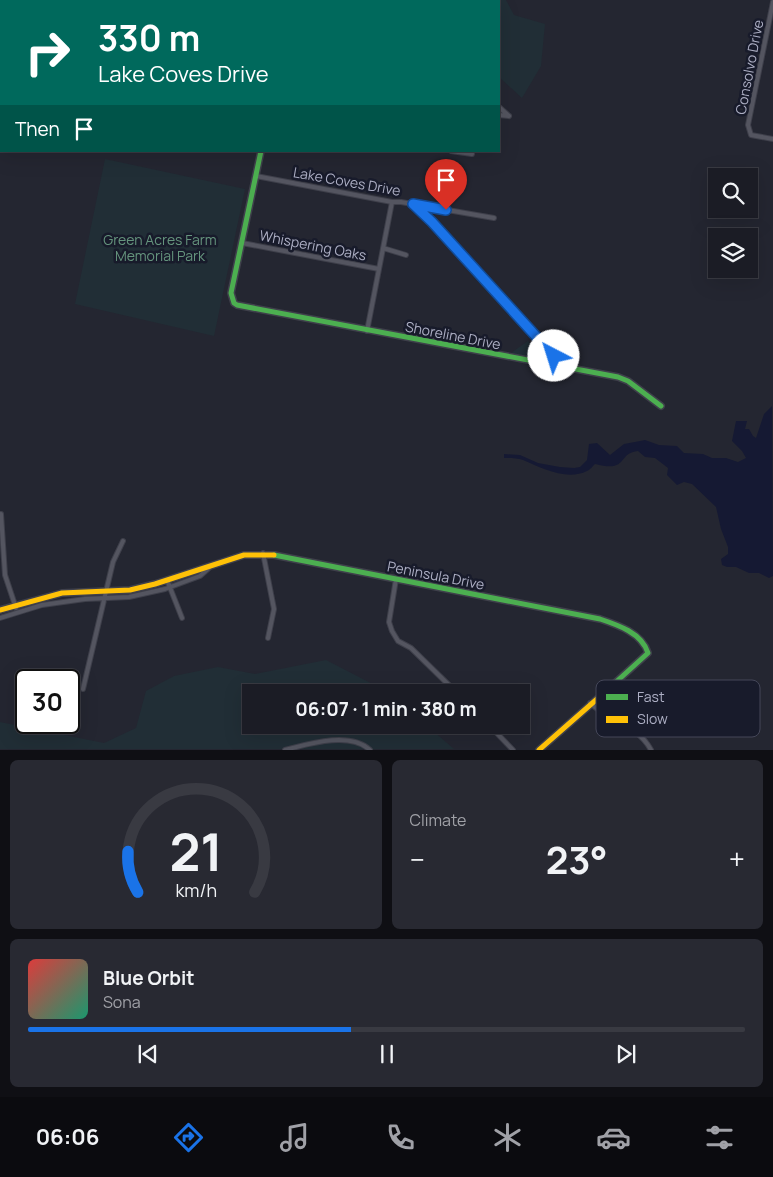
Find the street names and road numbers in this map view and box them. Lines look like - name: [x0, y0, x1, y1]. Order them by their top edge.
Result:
- street label: Consolvo Drive: [730, 18, 768, 116]
- street label: Lake Coves Drive: [292, 162, 402, 200]
- street label: Whispering Oaks: [258, 225, 368, 265]
- street label: Shoreline Drive: [404, 316, 502, 354]
- street label: Peninsula Drive: [386, 556, 486, 594]

